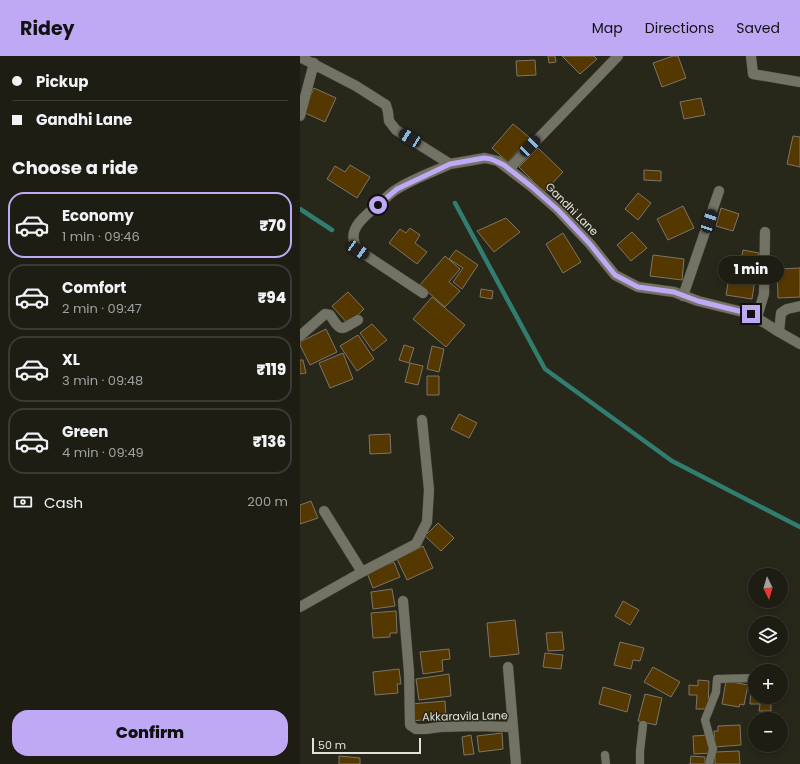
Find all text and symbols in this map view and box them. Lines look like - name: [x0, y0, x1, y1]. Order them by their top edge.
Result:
- text: Ridey: [20, 15, 75, 42]
- text: Map: [592, 18, 623, 38]
- text: Directions: [645, 18, 714, 38]
- text: Saved: [736, 18, 780, 38]
- text: Pickup: [36, 71, 88, 92]
- text: Gandhi Lane: [36, 109, 132, 130]
- car: [397, 127, 423, 149]
- car: [517, 133, 543, 159]
- text: Choose a ride: [12, 155, 138, 180]
- street label: Gandhi Lane: [542, 179, 602, 239]
- route start: [369, 196, 387, 214]
- text: Economy: [62, 205, 134, 226]
- icon: car: [14, 207, 50, 243]
- car: [699, 208, 719, 234]
- text: ₹70: [259, 215, 286, 236]
- text: 1 min · 09:46: [62, 227, 140, 246]
- car: [345, 238, 371, 262]
- callout: 1 min: [718, 256, 784, 284]
- text: 1 min: [734, 260, 768, 279]
- text: Comfort: [62, 277, 126, 298]
- icon: car: [14, 279, 50, 315]
- text: ₹94: [258, 287, 286, 308]
- text: 2 min · 09:47: [62, 299, 142, 318]
- route end: [742, 305, 760, 323]
- text: XL: [62, 349, 80, 370]
- icon: car: [14, 351, 50, 387]
- text: ₹119: [256, 359, 286, 380]
- text: 3 min · 09:48: [62, 371, 143, 390]
- text: Green: [62, 421, 108, 442]
- icon: car: [14, 423, 50, 459]
- text: ₹136: [253, 431, 286, 452]
- text: 4 min · 09:49: [62, 443, 144, 462]
- icon: cash: [12, 491, 34, 513]
- text: Cash: [44, 492, 83, 513]
- text: 200 m: [247, 492, 288, 511]
- north arrow: [748, 568, 788, 608]
- map controls: [748, 568, 788, 752]
- button: layers: [748, 616, 788, 656]
- button: +: [748, 664, 788, 704]
- street label: Akkaravila Lane: [422, 707, 508, 725]
- button: Confirm: [12, 710, 288, 756]
- button: −: [748, 712, 788, 752]
- scale bar: [312, 736, 421, 755]
- text: 50 m: [318, 737, 346, 753]

